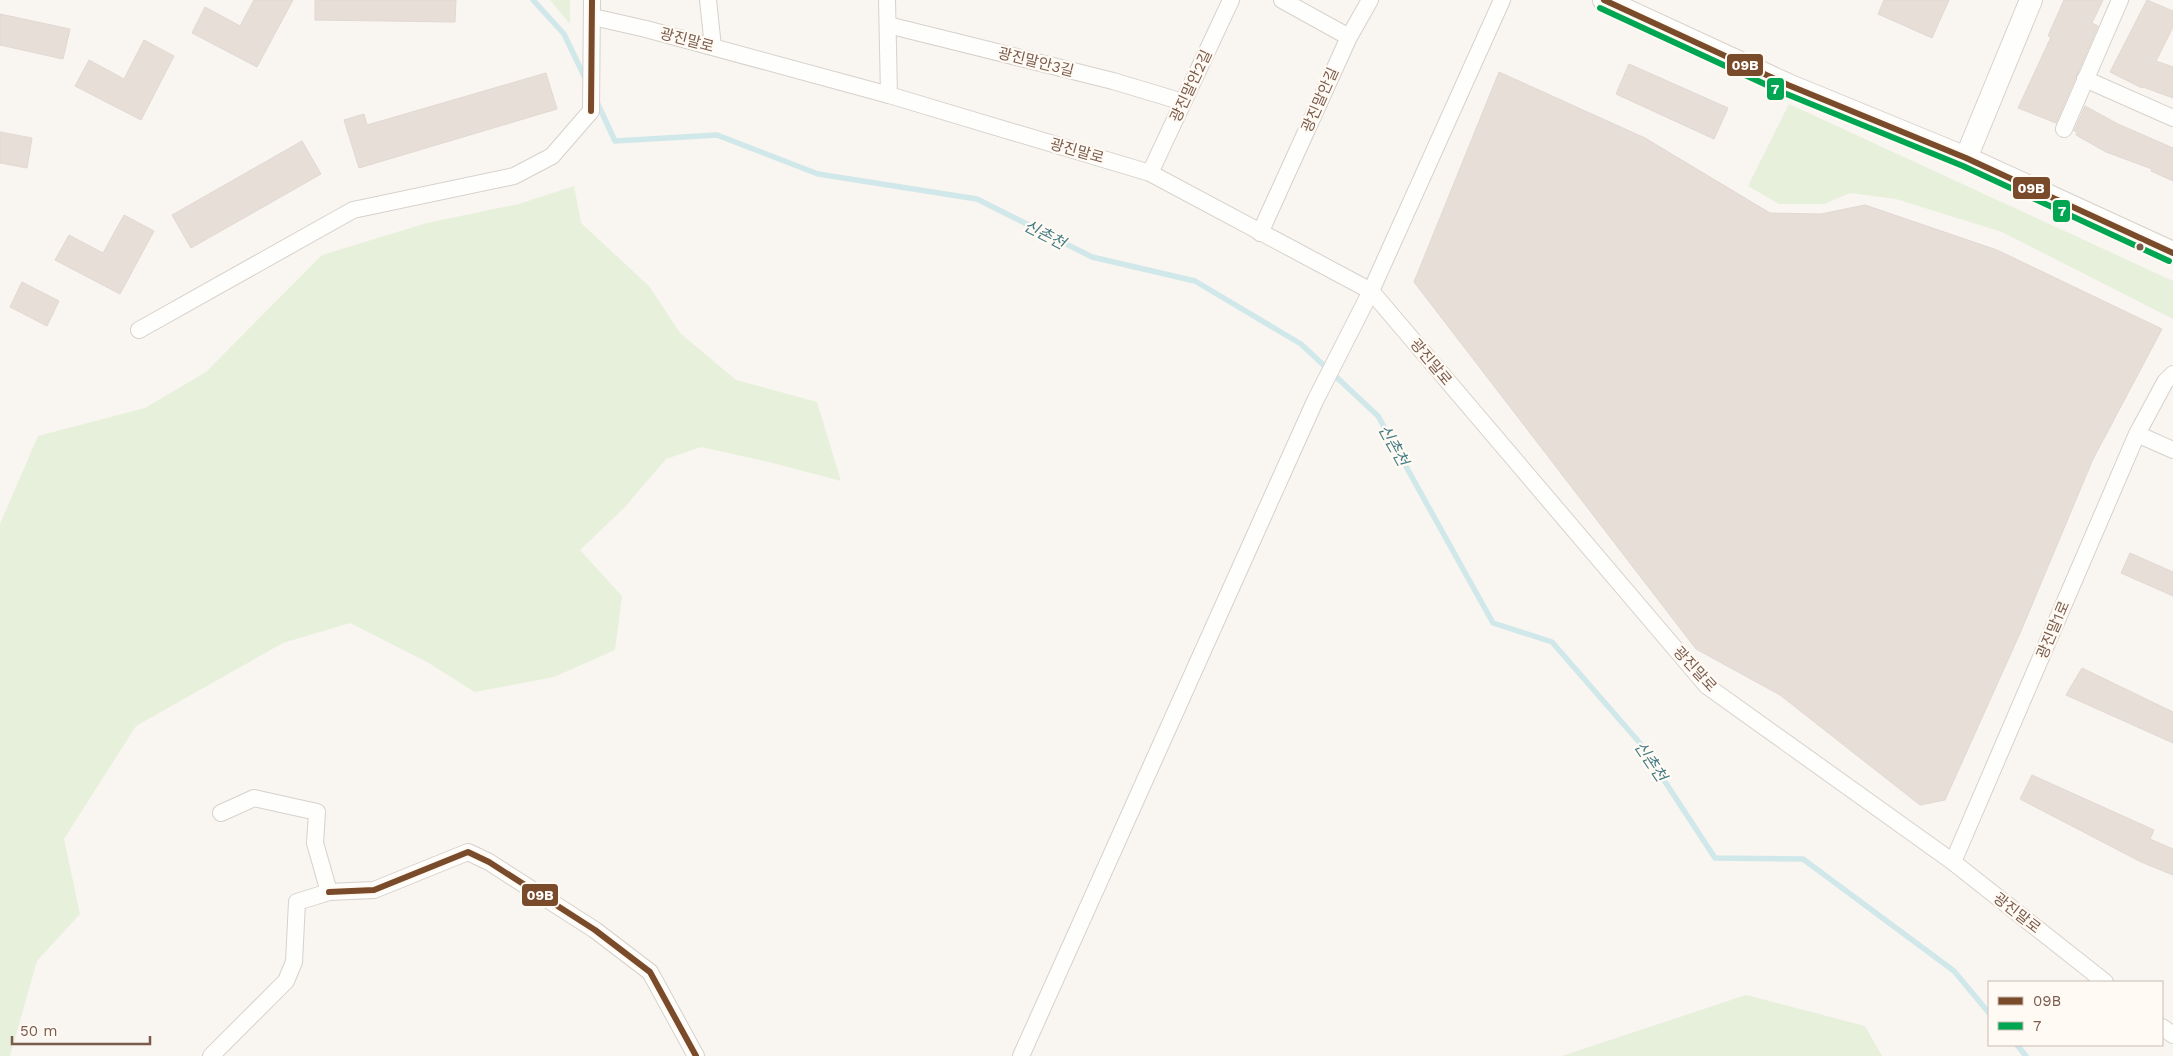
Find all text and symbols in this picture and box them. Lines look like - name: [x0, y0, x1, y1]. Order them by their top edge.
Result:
- street label: 광진말로: [658, 24, 716, 56]
- street label: 광진말안3길: [996, 44, 1076, 80]
- street label: 광진말안2길: [1166, 47, 1216, 125]
- line badge: 09B: [1726, 53, 1764, 77]
- text: 09B: [1731, 57, 1759, 73]
- street label: 광진말안길: [1298, 65, 1342, 135]
- line badge: 7: [1766, 77, 1785, 101]
- text: 7: [1771, 81, 1780, 97]
- street label: 광진말로: [1048, 135, 1106, 167]
- line badge: 09B: [2012, 176, 2051, 200]
- text: 09B: [2017, 180, 2045, 196]
- line badge: 7: [2052, 199, 2071, 223]
- text: 7: [2058, 203, 2067, 219]
- water label: 신촌천: [1021, 216, 1071, 254]
- unlabelled marker: [2135, 242, 2145, 252]
- street label: 광진말로: [1406, 335, 1456, 389]
- water label: 신촌천: [1375, 421, 1414, 471]
- street label: 광진말1로: [2033, 598, 2073, 662]
- street label: 광진말로: [1670, 643, 1720, 695]
- water label: 신촌천: [1630, 738, 1672, 787]
- line badge: 09B: [521, 883, 559, 907]
- text: 09B: [526, 887, 554, 903]
- street label: 광진말로: [1990, 889, 2044, 937]
- legend: [1988, 981, 2163, 1046]
- text: 09B: [2033, 992, 2061, 1010]
- scale bar: [12, 1014, 150, 1046]
- text: 7: [2033, 1017, 2041, 1035]
- text: 50 m: [20, 1022, 57, 1040]

